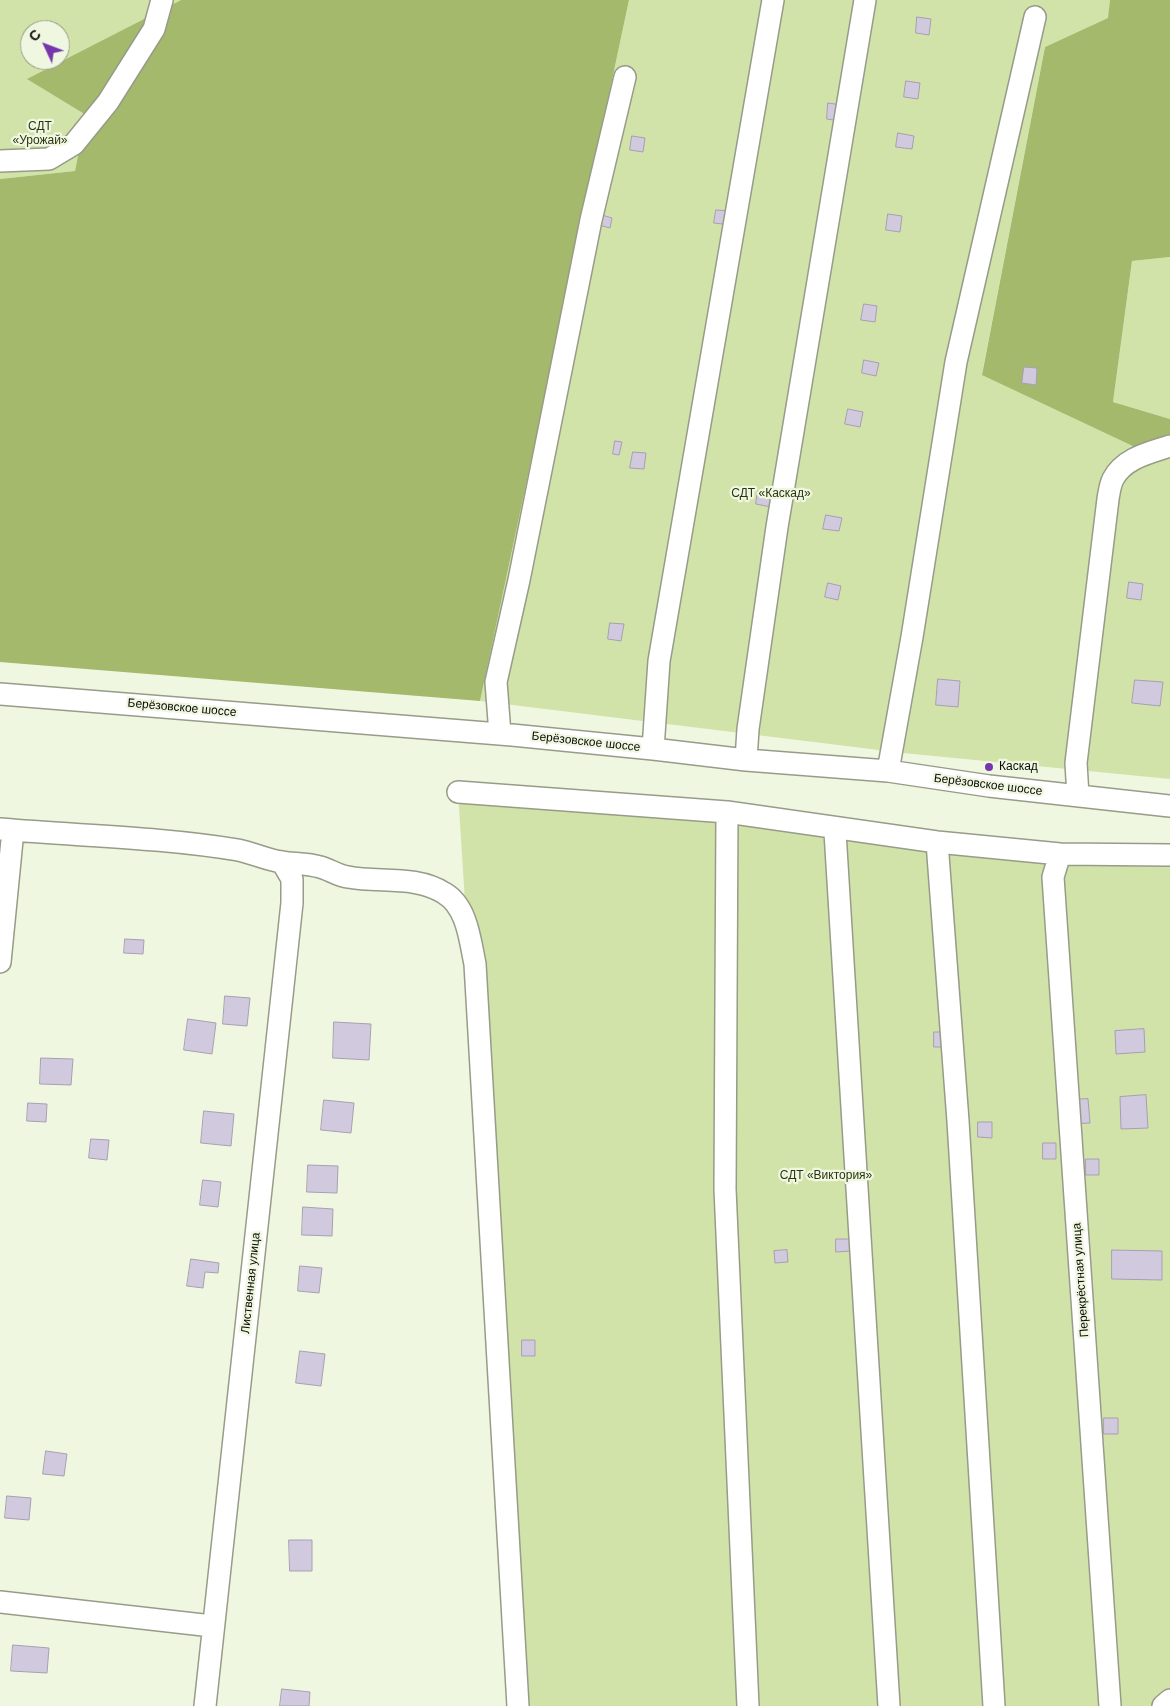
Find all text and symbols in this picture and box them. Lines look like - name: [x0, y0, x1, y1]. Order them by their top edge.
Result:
- north arrow: [20, 20, 70, 70]
- text: С: [25, 26, 44, 45]
- park label: СДТ «Урожай»: [12, 120, 68, 148]
- park label: СДТ «Каскад»: [731, 487, 811, 501]
- street label: Берёзовское шоссе: [127, 696, 237, 720]
- street label: Берёзовское шоссе: [531, 729, 641, 755]
- place label: Каскад: [999, 760, 1038, 774]
- marker: Каскад: [983, 761, 995, 773]
- street label: Берёзовское шоссе: [933, 771, 1043, 799]
- park label: СДТ «Виктория»: [780, 1169, 872, 1183]
- street label: Перекрёстная улица: [1070, 1222, 1092, 1338]
- street label: Лиственная улица: [239, 1232, 263, 1334]

